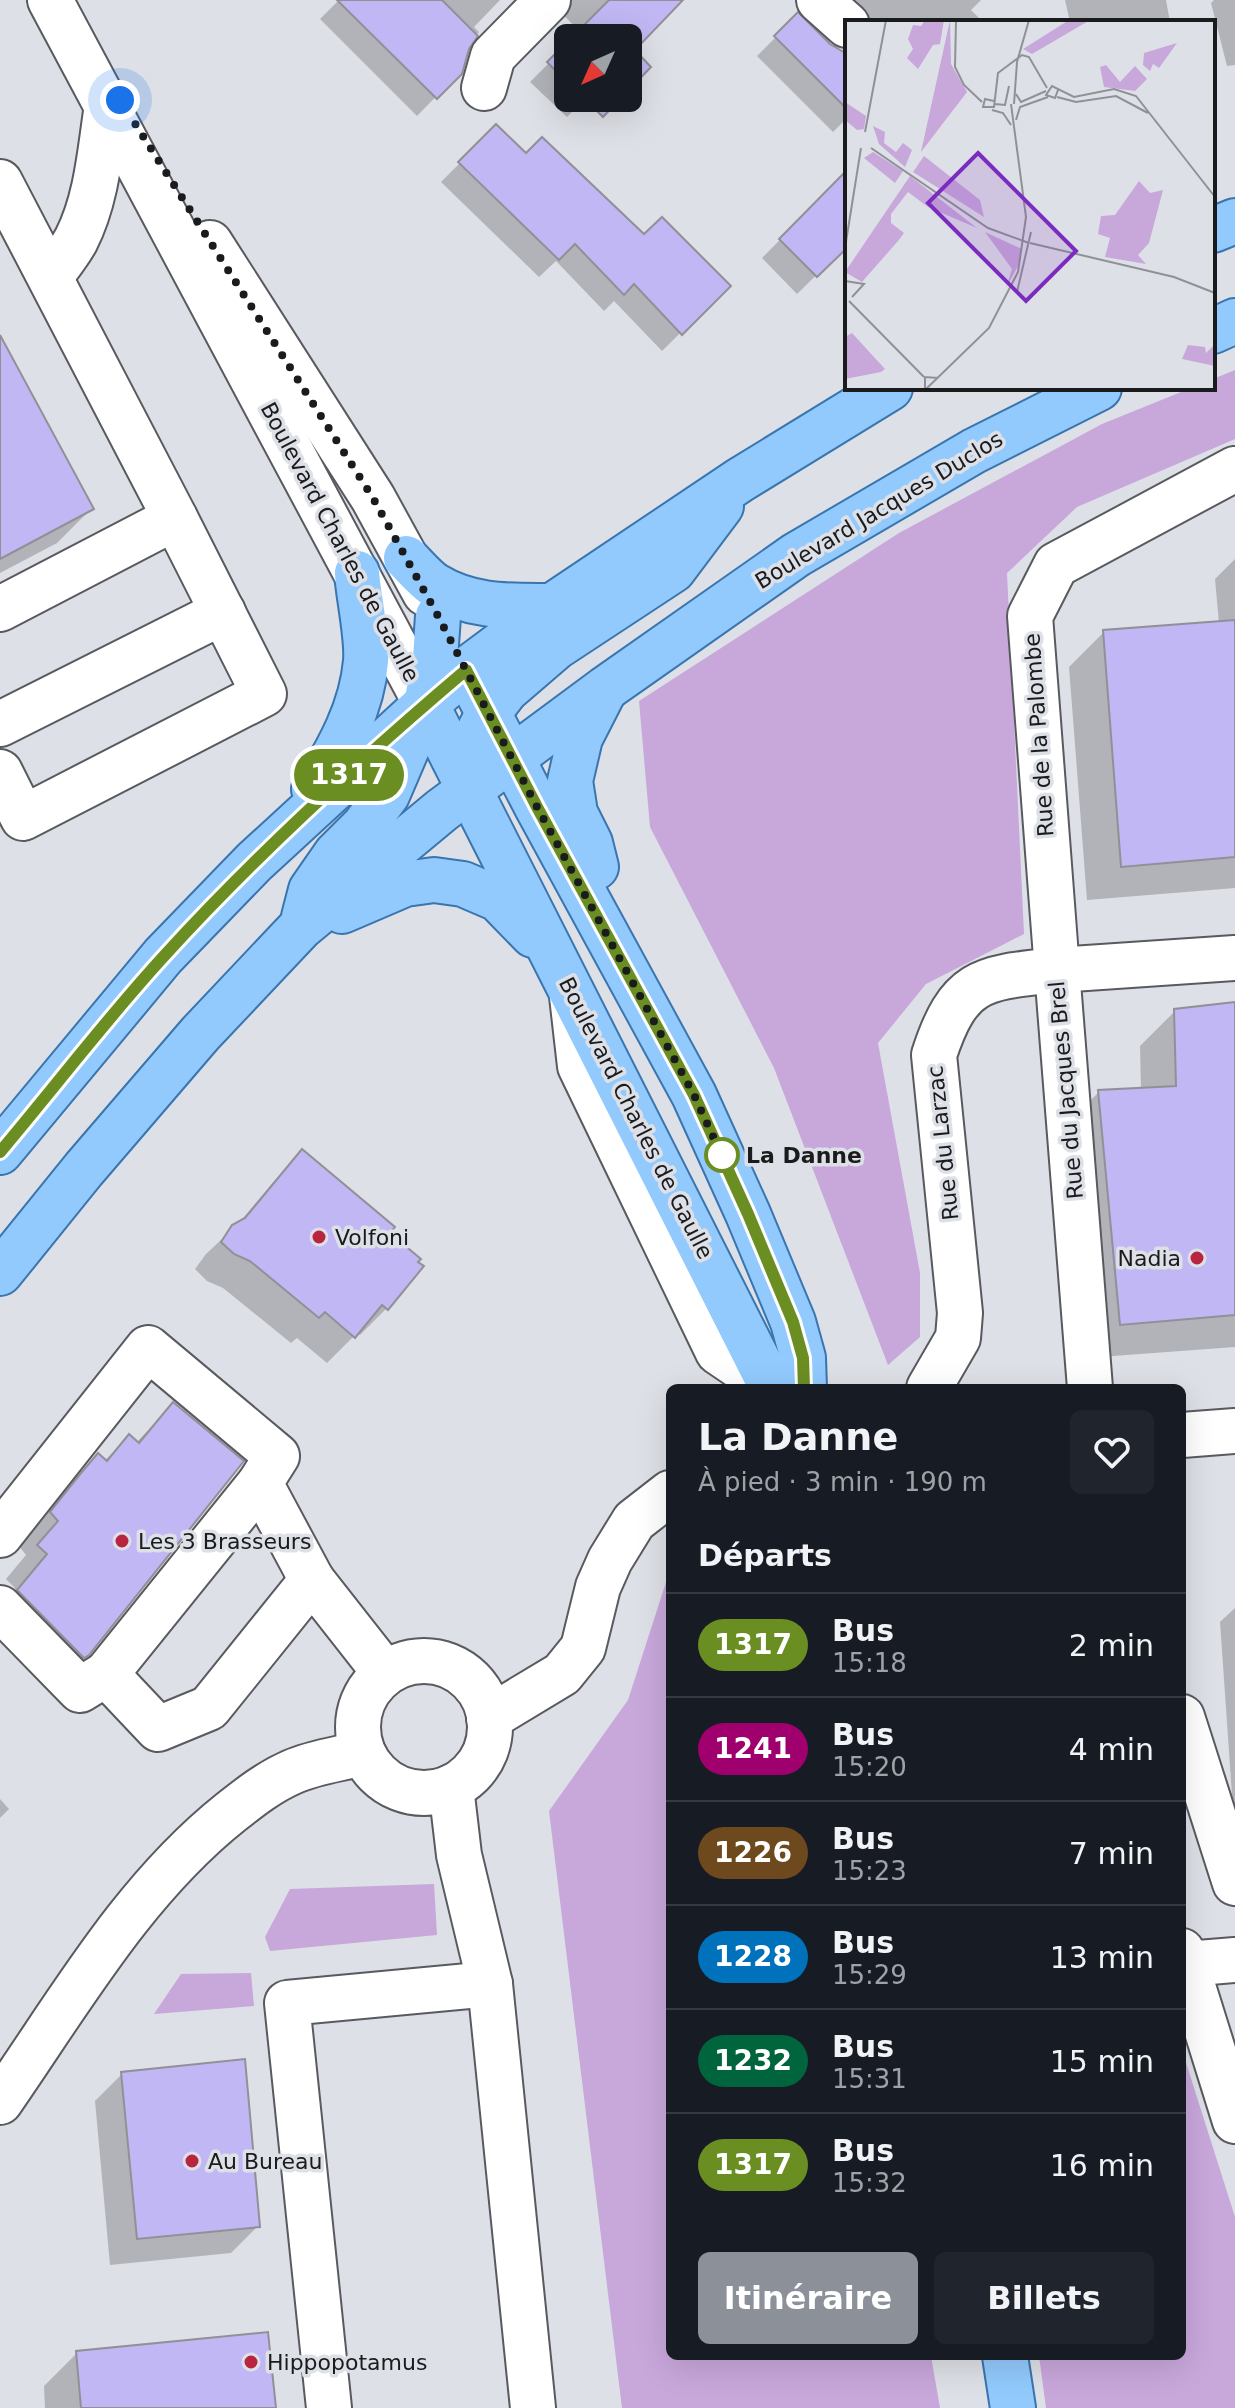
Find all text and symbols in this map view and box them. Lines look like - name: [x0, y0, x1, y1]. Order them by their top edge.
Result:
- inset map: [845, 20, 1215, 390]
- north arrow: [554, 24, 642, 112]
- map controls: [554, 24, 642, 112]
- your location: [100, 80, 140, 120]
- street label: Boulevard Charles de Gaulle: [256, 398, 424, 686]
- street label: Boulevard Jacques Duclos: [751, 426, 1007, 594]
- street label: Rue de la Palombe: [1019, 632, 1059, 838]
- line badge: 1317: [293, 749, 405, 801]
- text: 1317: [310, 758, 388, 791]
- street label: Boulevard Charles de Gaulle: [554, 973, 718, 1263]
- street label: Rue du Jacques Brel: [1044, 980, 1088, 1200]
- street label: Rue du Larzac: [922, 1064, 964, 1222]
- marker: La Danne: [705, 1138, 739, 1172]
- place label: La Danne: [746, 1143, 862, 1168]
- place label: Volfoni: [335, 1225, 409, 1250]
- marker: Volfoni: [310, 1228, 328, 1246]
- place label: Nadia: [1118, 1246, 1181, 1271]
- marker: Nadia: [1188, 1249, 1206, 1267]
- button: heart: [1070, 1410, 1154, 1494]
- text: La Danne: [698, 1415, 898, 1459]
- text: À pied · 3 min · 190 m: [698, 1467, 987, 1497]
- place label: Les 3 Brasseurs: [138, 1529, 311, 1554]
- marker: Les 3 Brasseurs: [113, 1532, 131, 1550]
- text: Départs: [698, 1538, 832, 1573]
- text: Bus: [832, 1613, 894, 1648]
- text: 1317: [714, 1628, 792, 1661]
- text: 2 min: [1069, 1628, 1154, 1663]
- text: 15:18: [832, 1648, 907, 1678]
- text: Bus: [832, 1717, 894, 1752]
- text: 1241: [714, 1732, 792, 1765]
- text: 4 min: [1069, 1732, 1154, 1767]
- text: 15:20: [832, 1752, 907, 1782]
- text: Bus: [832, 1821, 894, 1856]
- text: 1226: [714, 1836, 792, 1869]
- text: 7 min: [1069, 1836, 1154, 1871]
- text: 15:23: [832, 1856, 907, 1886]
- text: Bus: [832, 1925, 894, 1960]
- text: 1228: [714, 1940, 792, 1973]
- text: 13 min: [1050, 1940, 1154, 1975]
- text: 15:29: [832, 1960, 907, 1990]
- text: Bus: [832, 2029, 894, 2064]
- text: 1232: [714, 2044, 792, 2077]
- text: 15 min: [1050, 2044, 1154, 2079]
- text: 15:31: [832, 2064, 907, 2094]
- text: Bus: [832, 2133, 894, 2168]
- text: 1317: [714, 2148, 792, 2181]
- text: 16 min: [1050, 2148, 1154, 2183]
- place label: Au Bureau: [208, 2149, 323, 2174]
- marker: Au Bureau: [183, 2152, 201, 2170]
- text: 15:32: [832, 2168, 907, 2198]
- button: Itinéraire: [698, 2252, 918, 2344]
- button: Billets: [934, 2252, 1154, 2344]
- place label: Hippopotamus: [267, 2350, 427, 2375]
- marker: Hippopotamus: [242, 2353, 260, 2371]

